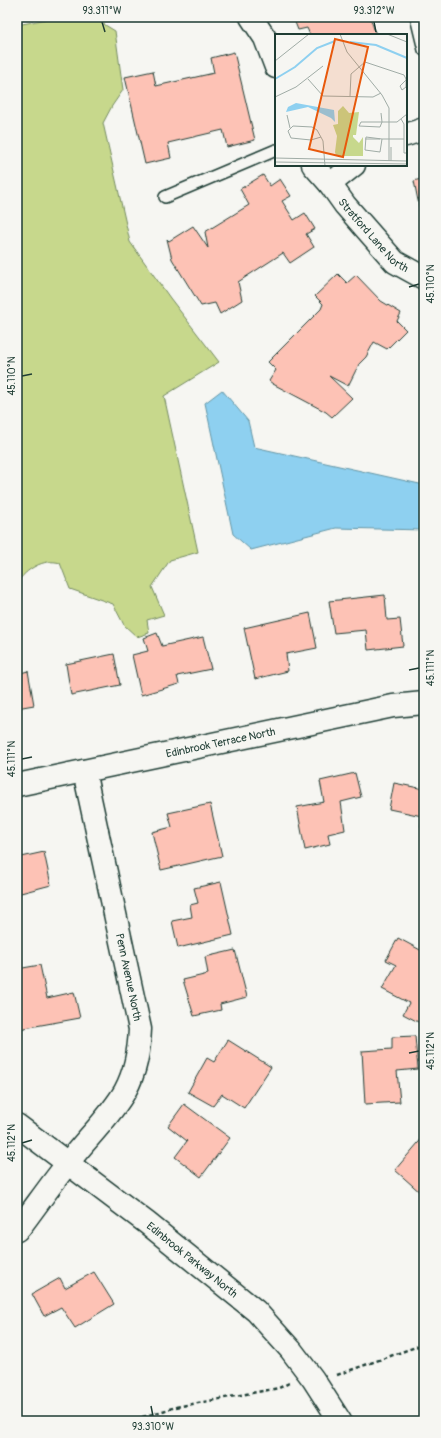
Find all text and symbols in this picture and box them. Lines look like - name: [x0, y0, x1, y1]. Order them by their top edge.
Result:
- text: 93.311°W: [82, 5, 122, 17]
- text: 93.312°W: [354, 5, 395, 17]
- inset map: [275, 34, 407, 166]
- street label: Stratford Lane North: [335, 196, 411, 275]
- text: 45.110°N: [425, 264, 437, 304]
- text: 45.110°N: [6, 356, 18, 396]
- text: 45.111°N: [425, 650, 437, 686]
- street label: Edinbrook Terrace North: [165, 725, 277, 761]
- text: 45.111°N: [6, 741, 18, 777]
- street label: Penn Avenue North: [113, 932, 144, 1022]
- text: 45.112°N: [425, 1032, 437, 1070]
- text: 45.112°N: [6, 1124, 18, 1162]
- street label: Edinbrook Parkway North: [144, 1219, 240, 1301]
- text: 93.310°W: [132, 1421, 175, 1433]

